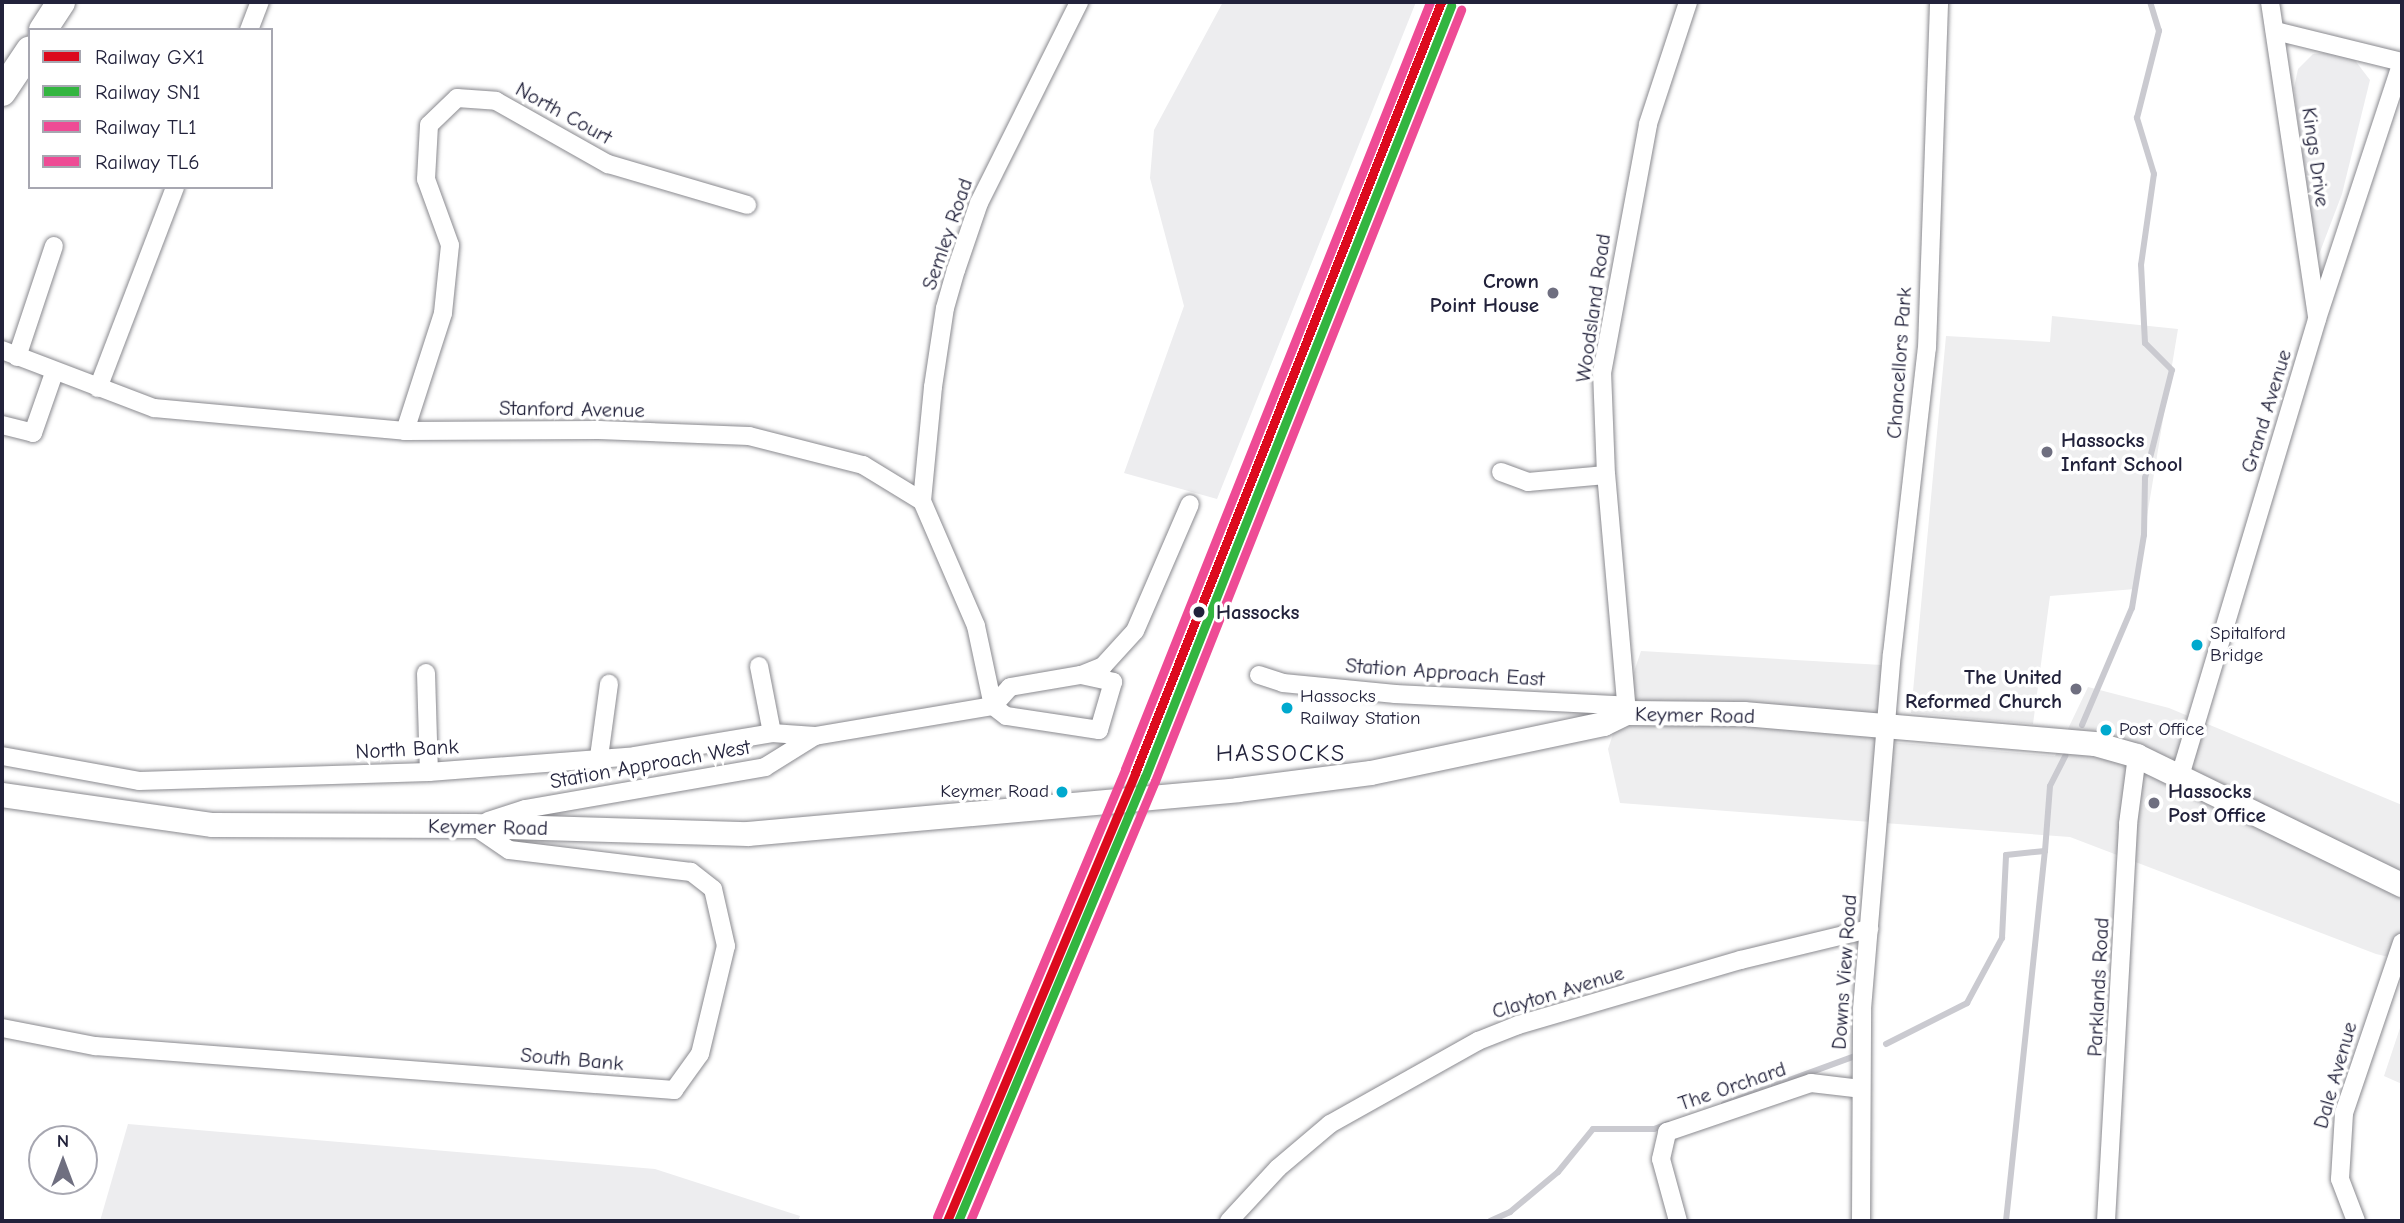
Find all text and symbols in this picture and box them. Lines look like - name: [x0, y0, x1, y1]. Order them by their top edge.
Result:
- legend: [28, 28, 273, 189]
- text: Railway GX1: [95, 45, 205, 69]
- street label: North Court: [511, 76, 617, 150]
- text: Railway SN1: [95, 80, 201, 104]
- street label: Kings Drive: [2297, 106, 2335, 208]
- text: Railway TL1: [95, 115, 197, 139]
- text: Railway TL6: [95, 150, 200, 174]
- street label: Semley Road: [916, 175, 978, 293]
- street label: Woodsland Road: [1570, 232, 1616, 384]
- place label: Crown Point House: [1430, 268, 1539, 318]
- marker: Crown Point House: [1545, 285, 1561, 301]
- street label: Chancellors Park: [1881, 286, 1917, 440]
- street label: Grand Avenue: [2235, 346, 2297, 476]
- street label: Stanford Avenue: [499, 395, 645, 423]
- place label: Hassocks Infant School: [2061, 427, 2183, 477]
- marker: Hassocks Infant School: [2039, 444, 2055, 460]
- place label: Hassocks: [1216, 599, 1299, 625]
- marker: Hassocks: [1188, 601, 1210, 623]
- place label: Spitalford Bridge: [2210, 623, 2286, 667]
- marker: Spitalford Bridge: [2190, 638, 2204, 652]
- street label: Station Approach East: [1345, 652, 1545, 692]
- place label: The United Reformed Church: [1905, 664, 2062, 714]
- marker: The United Reformed Church: [2068, 681, 2084, 697]
- place label: Hassocks Railway Station: [1300, 686, 1421, 730]
- marker: Hassocks Railway Station: [1280, 701, 1294, 715]
- street label: Keymer Road: [1635, 701, 1755, 729]
- place label: Post Office: [2119, 719, 2204, 741]
- marker: Post Office: [2099, 723, 2113, 737]
- street label: North Bank: [355, 734, 459, 764]
- street label: Station Approach West: [548, 734, 752, 794]
- district label: HASSOCKS: [1217, 740, 1345, 768]
- place label: Hassocks Post Office: [2168, 778, 2266, 828]
- place label: Keymer Road: [940, 781, 1049, 803]
- marker: Keymer Road: [1055, 785, 1069, 799]
- marker: Hassocks Post Office: [2146, 795, 2162, 811]
- street label: Keymer Road: [428, 813, 548, 841]
- street label: Downs View Road: [1826, 894, 1862, 1050]
- street label: Parklands Road: [2082, 917, 2114, 1057]
- street label: Clayton Avenue: [1489, 960, 1627, 1024]
- street label: Dale Avenue: [2308, 1019, 2362, 1131]
- street label: South Bank: [519, 1042, 625, 1076]
- street label: The Orchard: [1675, 1056, 1789, 1116]
- north arrow: [28, 1125, 98, 1195]
- text: N: [57, 1130, 69, 1152]

